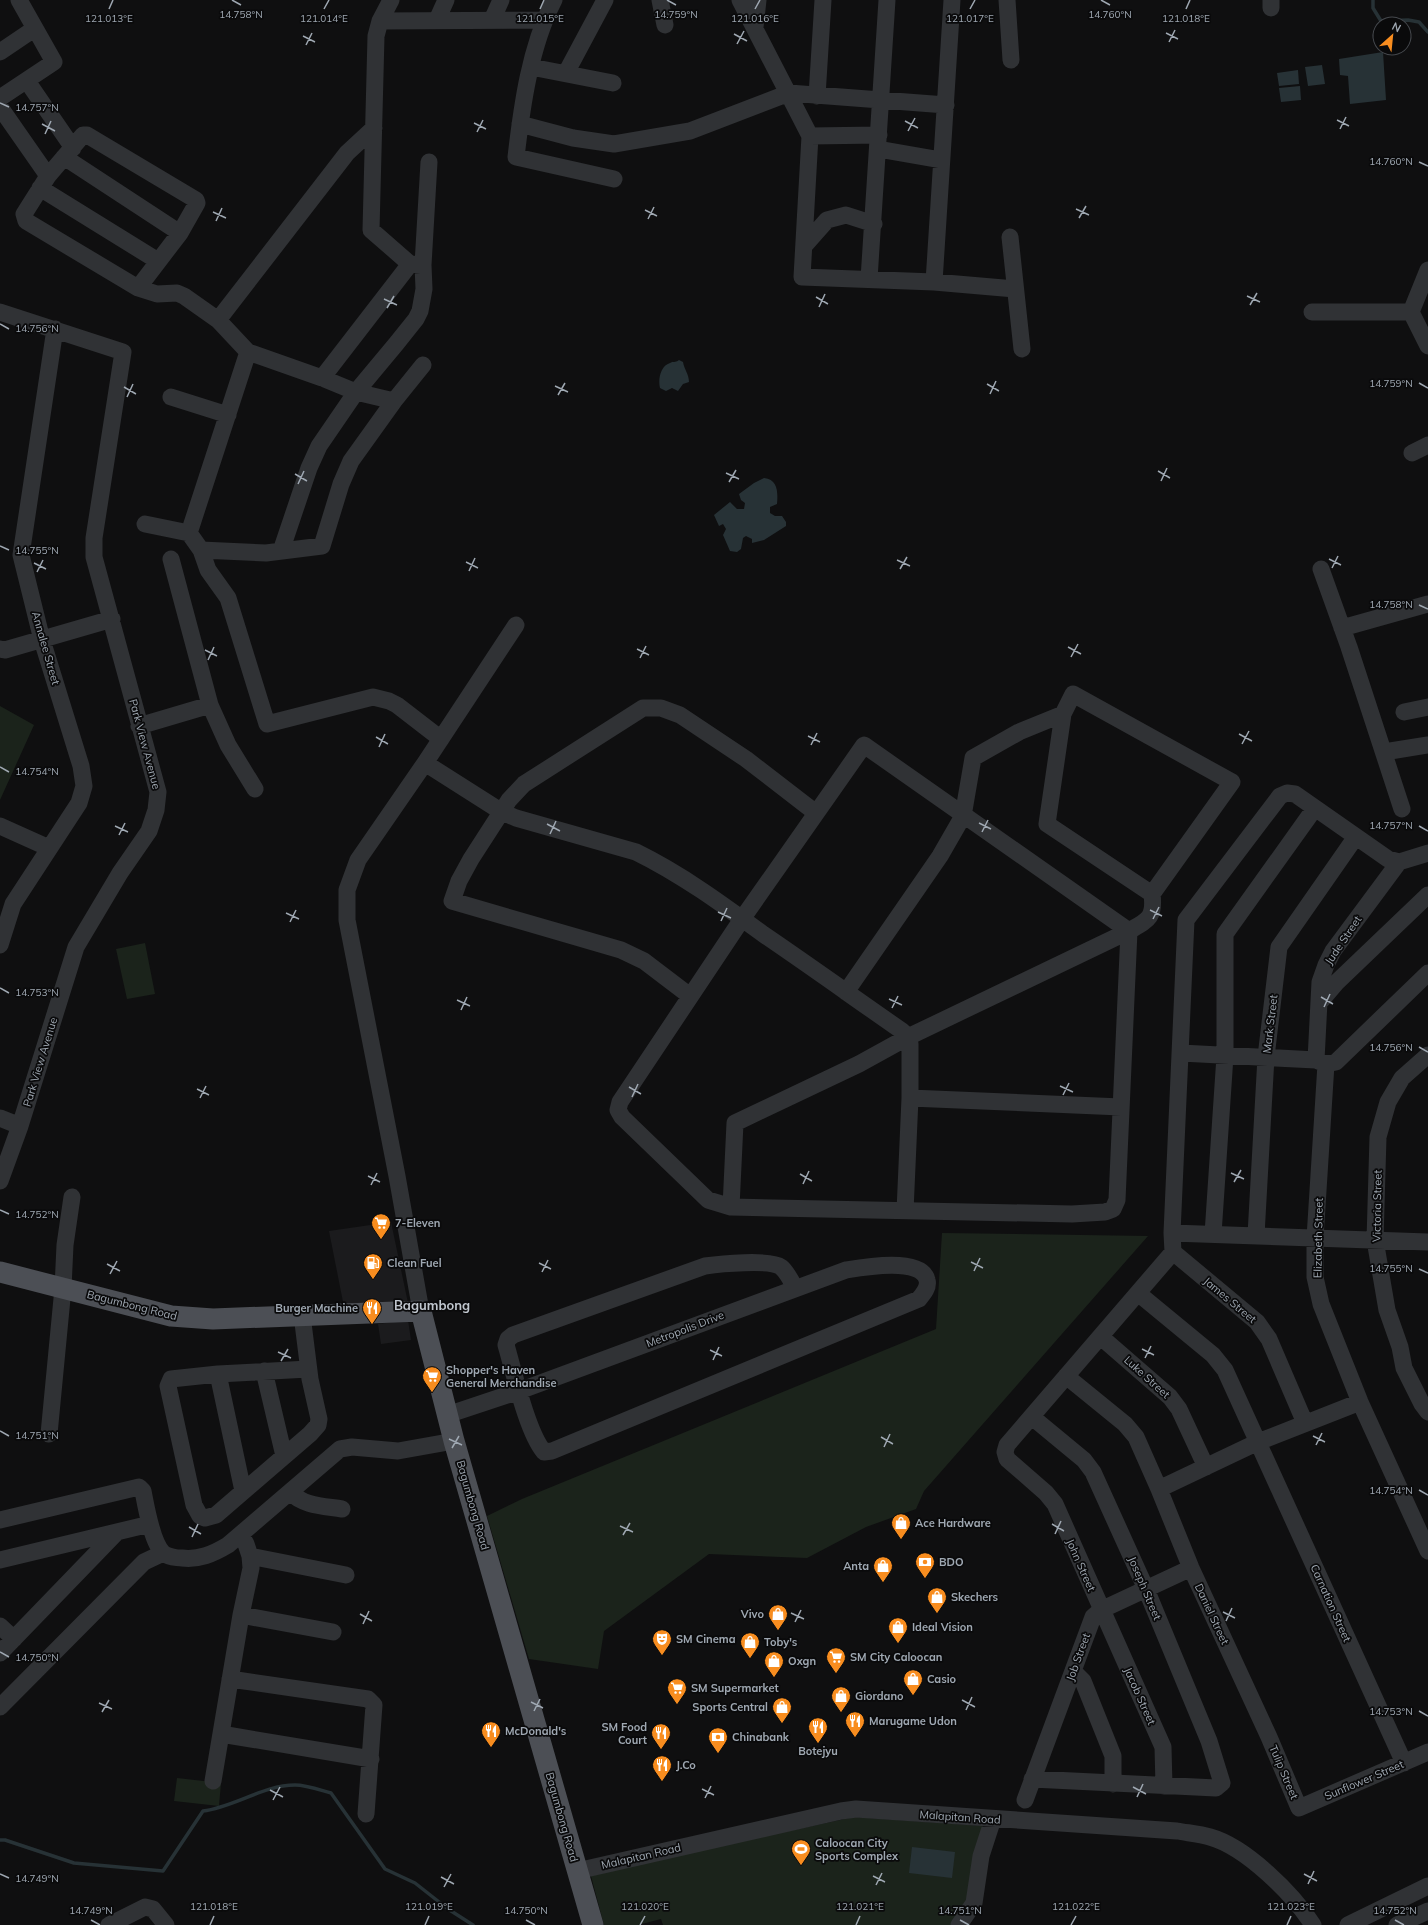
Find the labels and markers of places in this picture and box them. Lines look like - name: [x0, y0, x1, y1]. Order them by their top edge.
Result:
- supermarket icon: 7-Eleven: [370, 1212, 392, 1240]
- place label: 7-Eleven: [395, 1216, 440, 1230]
- fuel station icon: Clean Fuel: [362, 1252, 384, 1280]
- place label: Clean Fuel: [387, 1256, 442, 1270]
- restaurant icon: Burger Machine: [361, 1297, 383, 1325]
- place label: Burger Machine: [275, 1301, 358, 1315]
- place label: Shopper's Haven General Merchandise: [446, 1363, 557, 1390]
- supermarket icon: Shopper's Haven General Merchandise: [421, 1365, 443, 1393]
- shop icon: Ace Hardware: [890, 1512, 912, 1540]
- place label: Ace Hardware: [915, 1516, 991, 1530]
- bank icon: BDO: [914, 1551, 936, 1579]
- shop icon: Anta: [872, 1555, 894, 1583]
- place label: BDO: [939, 1555, 964, 1569]
- place label: Anta: [843, 1559, 869, 1573]
- shop icon: Skechers: [926, 1586, 948, 1614]
- place label: Skechers: [951, 1590, 999, 1604]
- shop icon: Vivo: [767, 1603, 789, 1631]
- place label: Vivo: [740, 1607, 764, 1621]
- shop icon: Ideal Vision: [887, 1616, 909, 1644]
- place label: Ideal Vision: [912, 1620, 973, 1634]
- theatre icon: SM Cinema: [651, 1628, 673, 1656]
- shop icon: Toby's: [739, 1631, 761, 1659]
- place label: SM Cinema: [676, 1632, 736, 1646]
- place label: Toby's: [764, 1635, 798, 1649]
- supermarket icon: SM City Caloocan: [825, 1646, 847, 1674]
- shop icon: Oxgn: [763, 1650, 785, 1678]
- place label: SM City Caloocan: [850, 1650, 942, 1664]
- place label: Oxgn: [788, 1654, 816, 1668]
- shop icon: Casio: [902, 1668, 924, 1696]
- place label: Casio: [927, 1672, 957, 1686]
- supermarket icon: SM Supermarket: [666, 1677, 688, 1705]
- place label: SM Supermarket: [691, 1681, 779, 1695]
- shop icon: Giordano: [830, 1685, 852, 1713]
- place label: Giordano: [855, 1689, 904, 1703]
- shop icon: Sports Central: [771, 1696, 793, 1724]
- place label: Sports Central: [692, 1700, 768, 1714]
- restaurant icon: Marugame Udon: [844, 1710, 866, 1738]
- place label: Marugame Udon: [869, 1714, 957, 1728]
- restaurant icon: Botejyu: [807, 1716, 829, 1744]
- restaurant icon: McDonald's: [480, 1720, 502, 1748]
- place label: SM Food Court: [601, 1720, 647, 1747]
- restaurant icon: SM Food Court: [650, 1722, 672, 1750]
- place label: McDonald's: [505, 1724, 567, 1738]
- bank icon: Chinabank: [707, 1726, 729, 1754]
- place label: Chinabank: [732, 1730, 790, 1744]
- place label: Botejyu: [798, 1744, 838, 1758]
- restaurant icon: J.Co: [651, 1754, 673, 1782]
- place label: J.Co: [676, 1758, 696, 1772]
- place label: Caloocan City Sports Complex: [815, 1836, 899, 1863]
- sports icon: Caloocan City Sports Complex: [790, 1838, 812, 1866]

